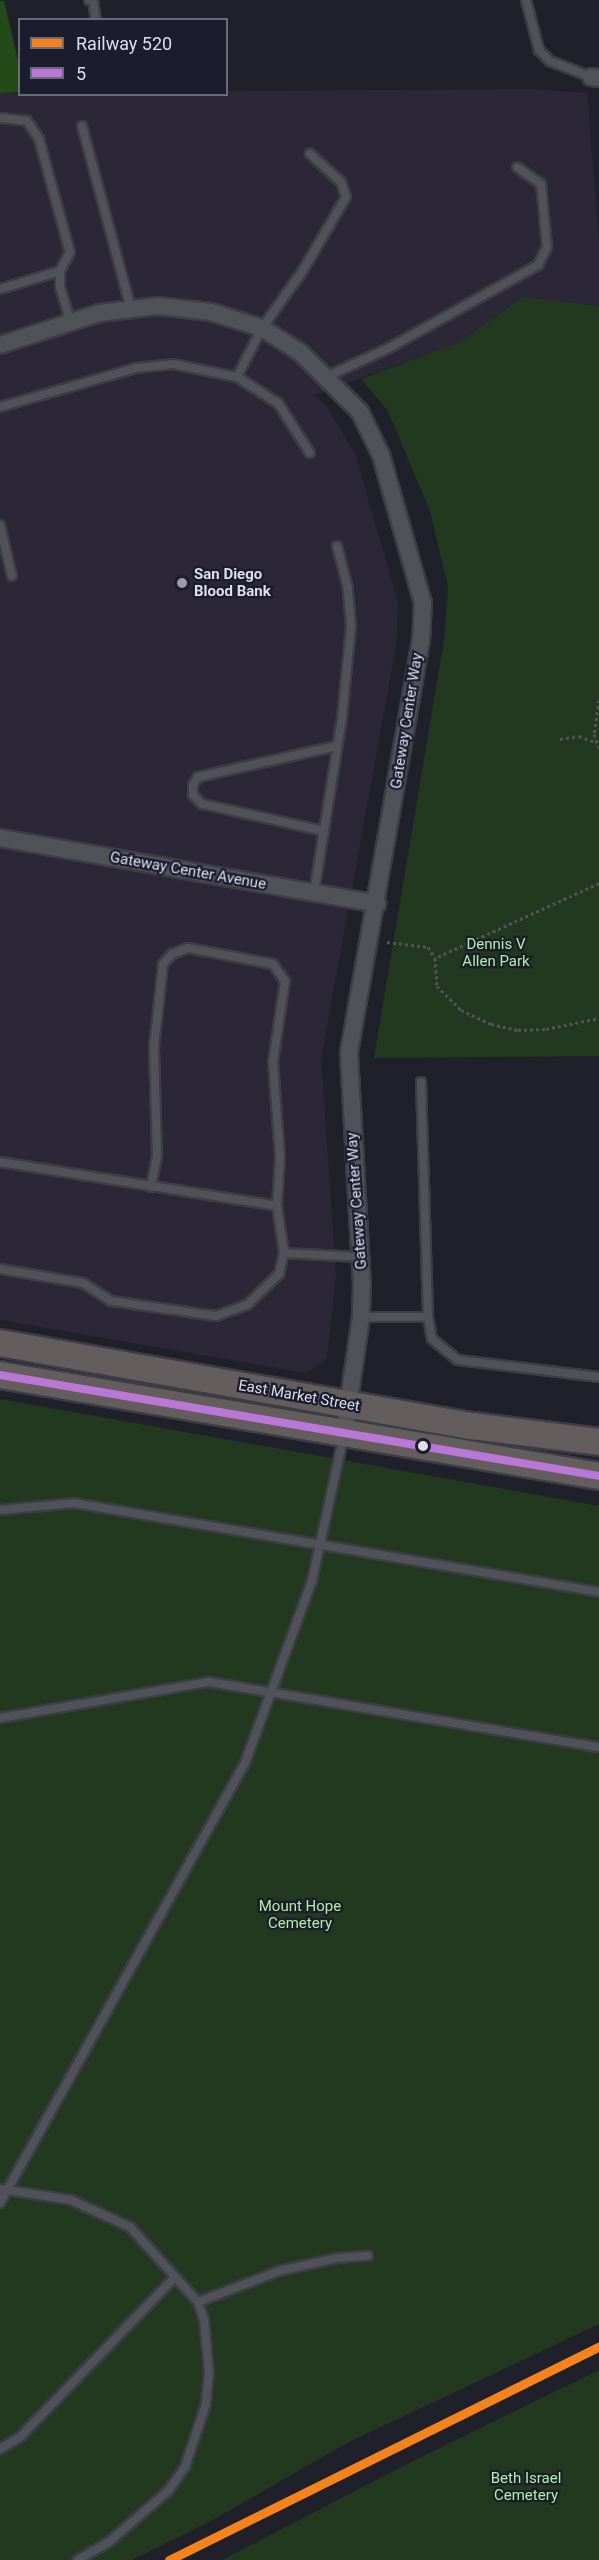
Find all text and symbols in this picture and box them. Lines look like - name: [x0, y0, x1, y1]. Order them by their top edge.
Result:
- legend: [18, 18, 228, 96]
- text: Railway 520: [76, 33, 172, 54]
- text: 5: [76, 63, 86, 84]
- place label: San Diego Blood Bank: [194, 565, 271, 600]
- marker: San Diego Blood Bank: [175, 576, 189, 590]
- street label: Gateway Center Way: [387, 652, 427, 790]
- street label: Gateway Center Avenue: [109, 848, 267, 894]
- park label: Dennis V Allen Park: [462, 935, 530, 970]
- street label: Gateway Center Way: [343, 1132, 371, 1270]
- street label: East Market Street: [237, 1376, 361, 1416]
- unlabelled marker: [417, 1440, 429, 1452]
- park label: Mount Hope Cemetery: [259, 1897, 341, 1932]
- park label: Beth Israel Cemetery: [491, 2469, 561, 2504]

